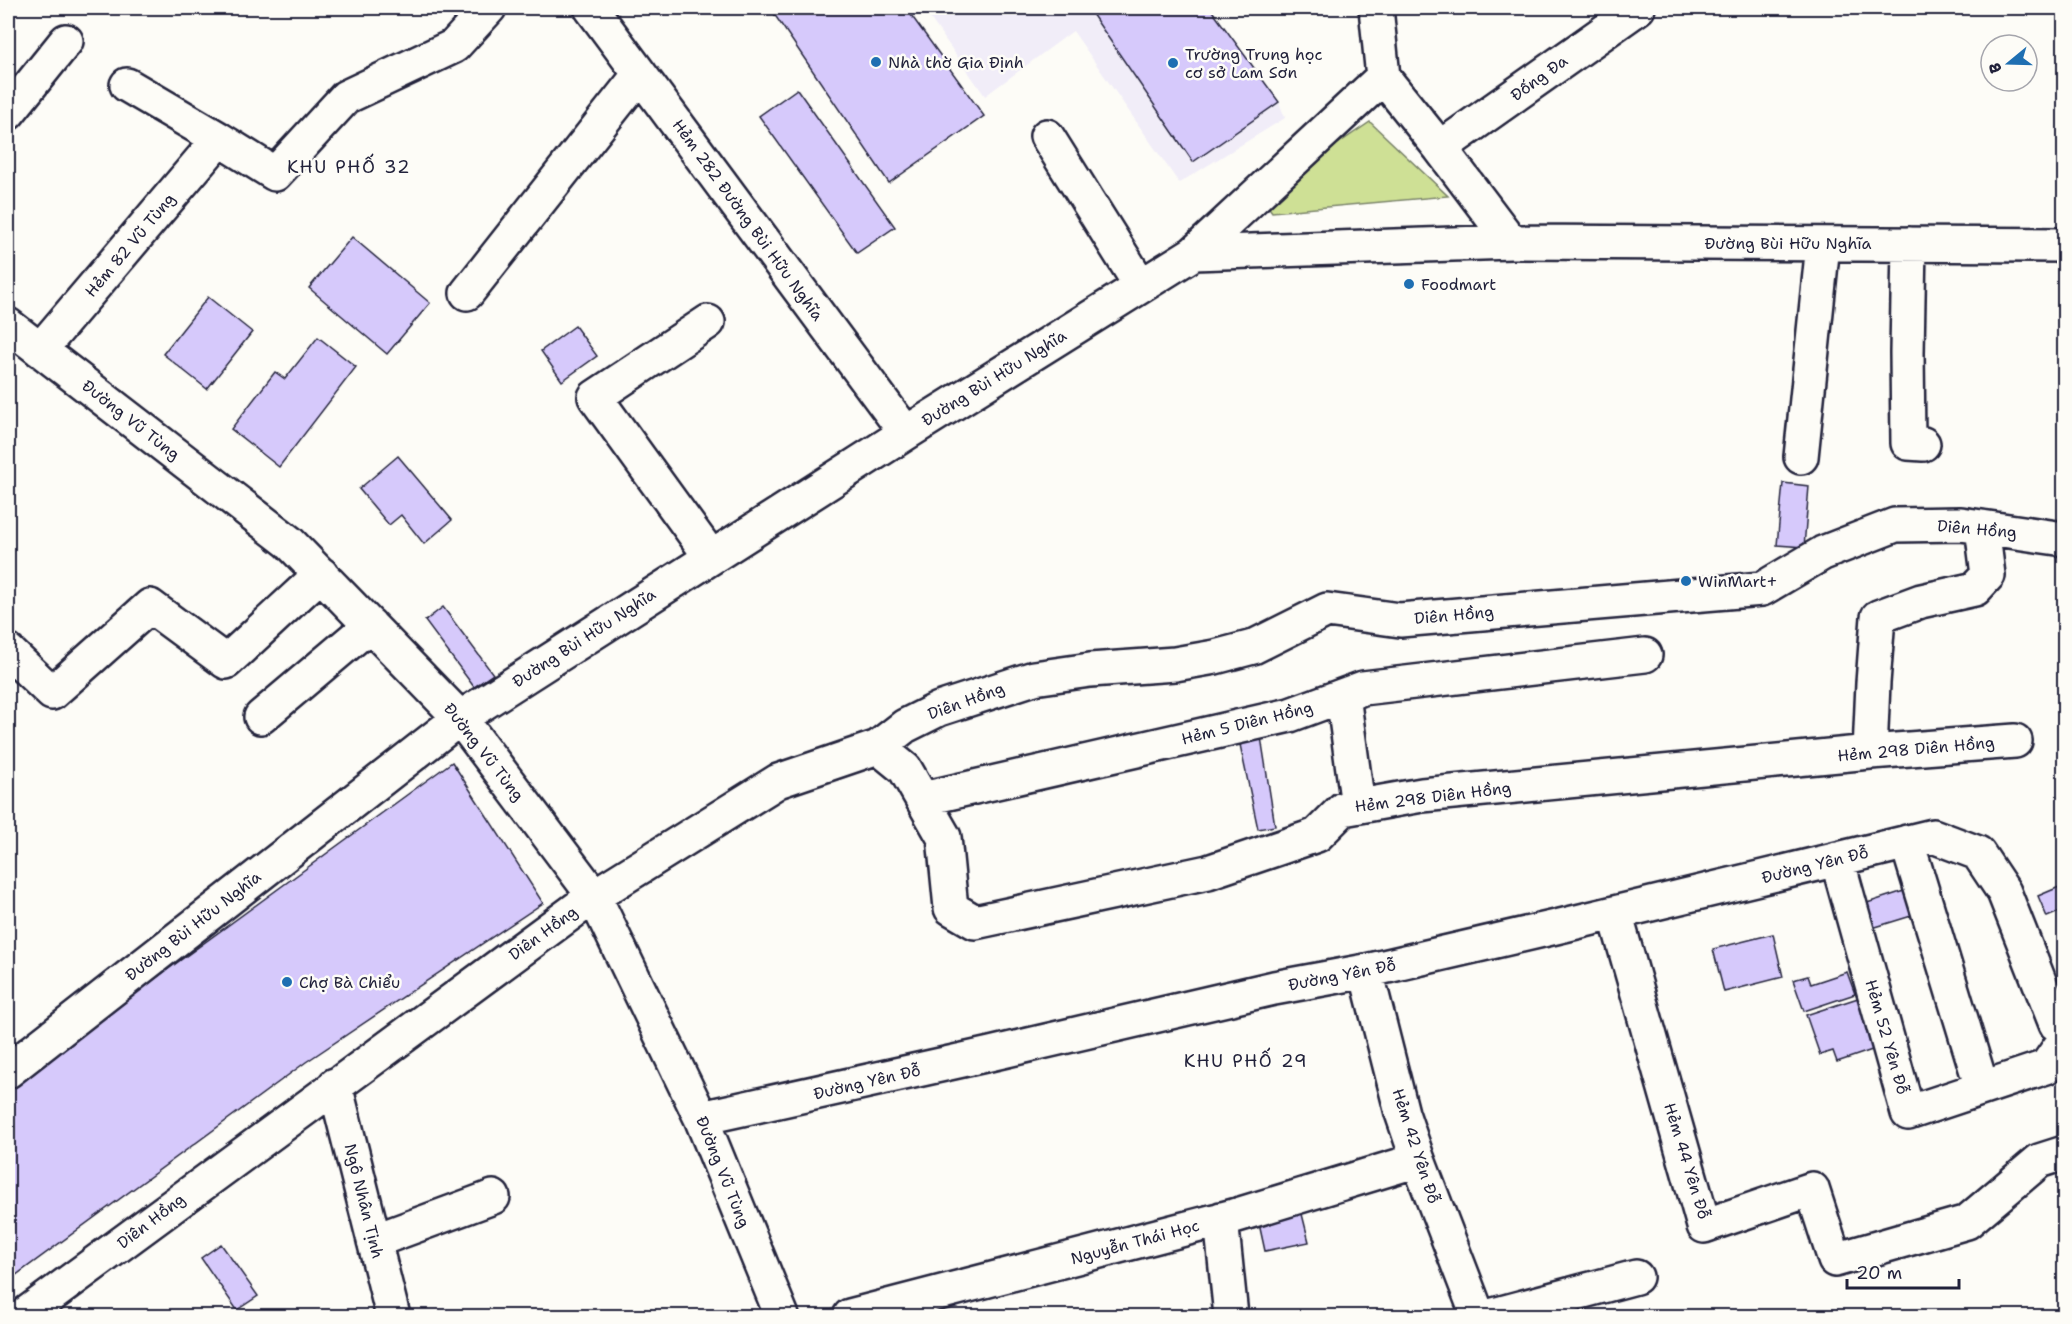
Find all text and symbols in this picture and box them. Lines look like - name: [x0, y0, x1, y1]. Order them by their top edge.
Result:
- north arrow: [1979, 33, 2039, 93]
- place label: Trường Trung học cơ sở Lam Sơn: [1185, 44, 1323, 83]
- street label: Đống Đa: [1506, 50, 1572, 106]
- place label: Nhà thờ Gia Định: [888, 52, 1024, 73]
- marker: Nhà thờ Gia Định: [869, 55, 883, 69]
- marker: Trường Trung học cơ sở Lam Sơn: [1166, 56, 1180, 70]
- text: B: [1984, 60, 2007, 76]
- street label: Hẻm 282 Đường Bùi Hữu Nghĩa: [668, 115, 828, 325]
- district label: KHU PHỐ 32: [287, 153, 411, 179]
- street label: Hẻm 82 Vũ Tùng: [80, 188, 180, 301]
- street label: Đường Bùi Hữu Nghĩa: [1705, 233, 1871, 254]
- place label: Foodmart: [1421, 274, 1496, 295]
- marker: Foodmart: [1402, 277, 1416, 291]
- street label: Đường Bùi Hữu Nghĩa: [918, 325, 1070, 431]
- street label: Đường Vũ Tùng: [78, 375, 184, 465]
- street label: Diên Hồng: [1936, 515, 2018, 543]
- place label: WinMart+: [1698, 571, 1778, 592]
- marker: WinMart+: [1679, 574, 1693, 588]
- street label: Đường Bùi Hữu Nghĩa: [508, 584, 660, 692]
- street label: Diên Hồng: [1413, 601, 1495, 629]
- street label: Diên Hồng: [925, 677, 1007, 725]
- street label: Hẻm 5 Diên Hồng: [1179, 696, 1315, 749]
- street label: Đường Vũ Tùng: [439, 699, 529, 805]
- street label: Hẻm 298 Diên Hồng: [1837, 732, 1996, 766]
- street label: Hẻm 298 Diên Hồng: [1354, 777, 1513, 817]
- street label: Đường Yên Đỗ: [1759, 842, 1871, 888]
- street label: Đường Bùi Hữu Nghĩa: [121, 866, 265, 986]
- street label: Diên Hồng: [505, 901, 582, 965]
- street label: Đường Yên Đỗ: [1286, 954, 1398, 996]
- place label: Chợ Bà Chiểu: [299, 972, 400, 993]
- marker: Chợ Bà Chiểu: [280, 975, 294, 989]
- street label: Hẻm 52 Yên Đỗ: [1861, 977, 1913, 1097]
- district label: KHU PHỐ 29: [1184, 1047, 1308, 1073]
- street label: Đường Yên Đỗ: [811, 1059, 923, 1105]
- street label: Hẻm 42 Yên Đỗ: [1387, 1086, 1445, 1206]
- street label: Hẻm 44 Yên Đỗ: [1659, 1100, 1715, 1222]
- street label: Đường Vũ Tùng: [691, 1113, 755, 1231]
- street label: Ngô Nhân Tịnh: [340, 1141, 388, 1261]
- street label: Diên Hồng: [113, 1188, 189, 1253]
- street label: Nguyễn Thái Học: [1068, 1215, 1202, 1269]
- scale bar: [1847, 1252, 1960, 1290]
- text: 20 m: [1856, 1261, 1902, 1285]

